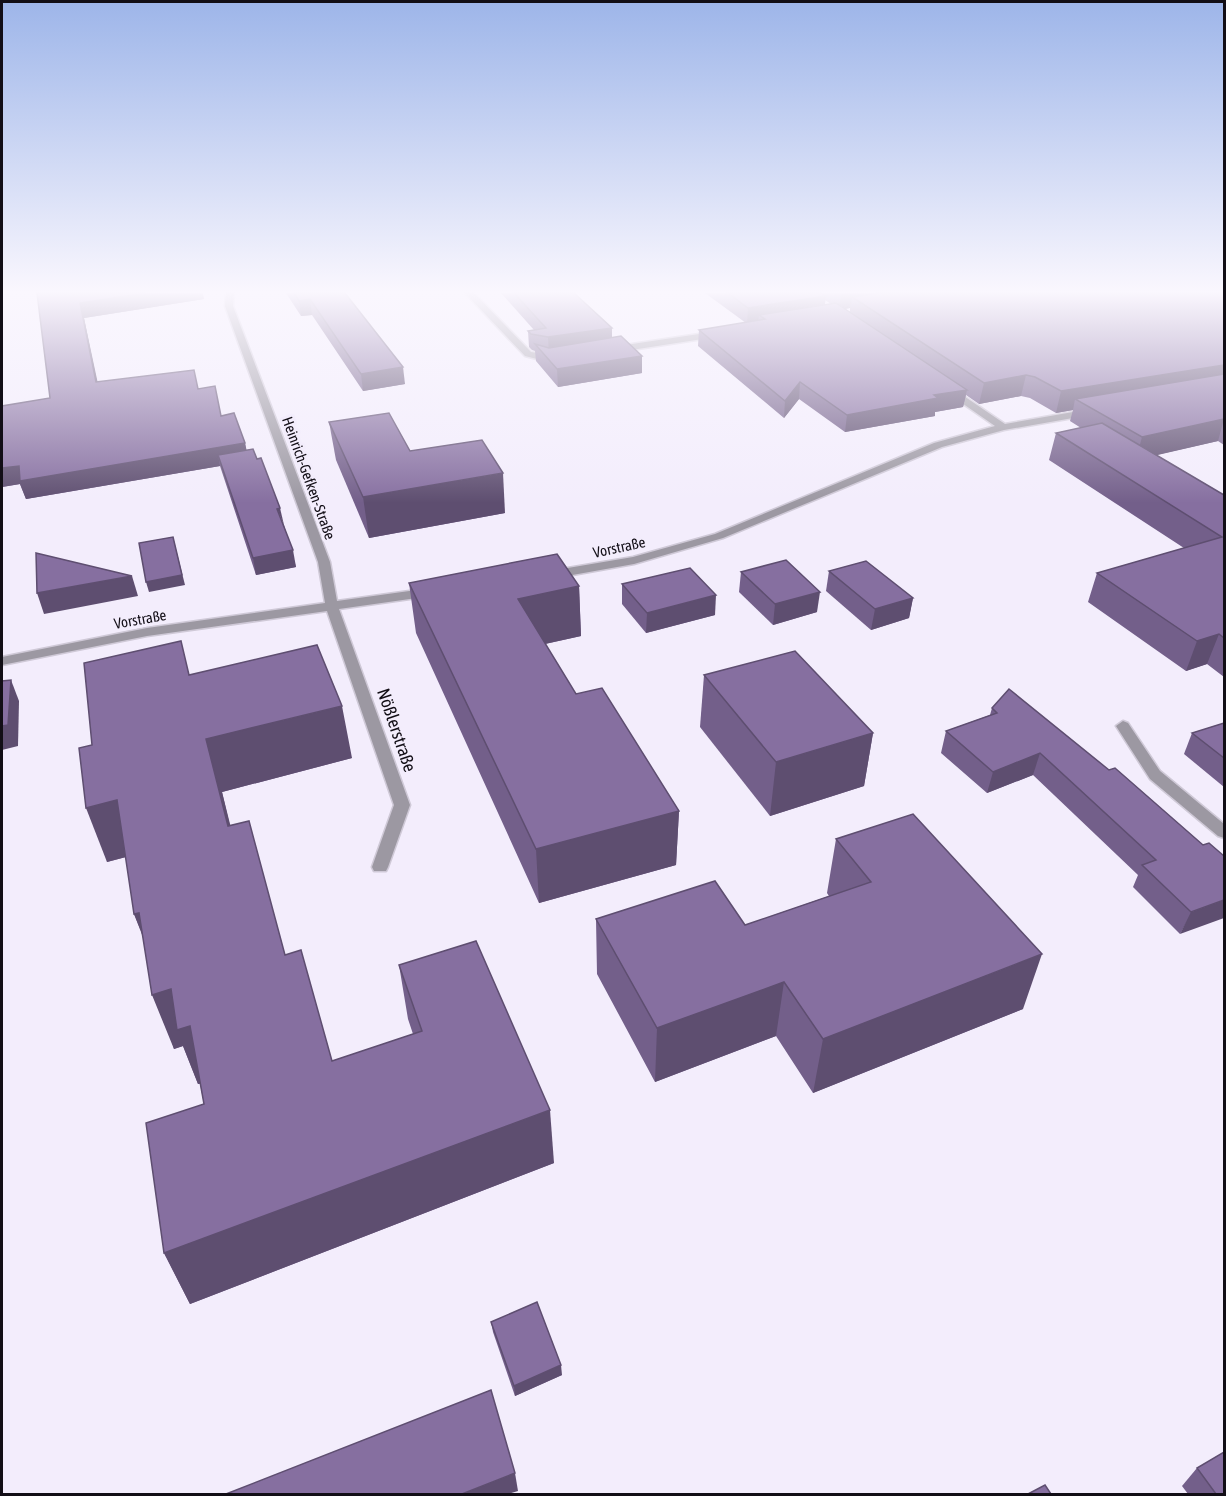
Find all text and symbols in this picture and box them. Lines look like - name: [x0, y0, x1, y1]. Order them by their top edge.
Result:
- street label: Heinrich-Gefken-Straße: [279, 414, 339, 542]
- street label: Vorstraße: [591, 533, 647, 561]
- street label: Vorstraße: [112, 606, 168, 632]
- street label: Nößlerstraße: [373, 685, 421, 775]

